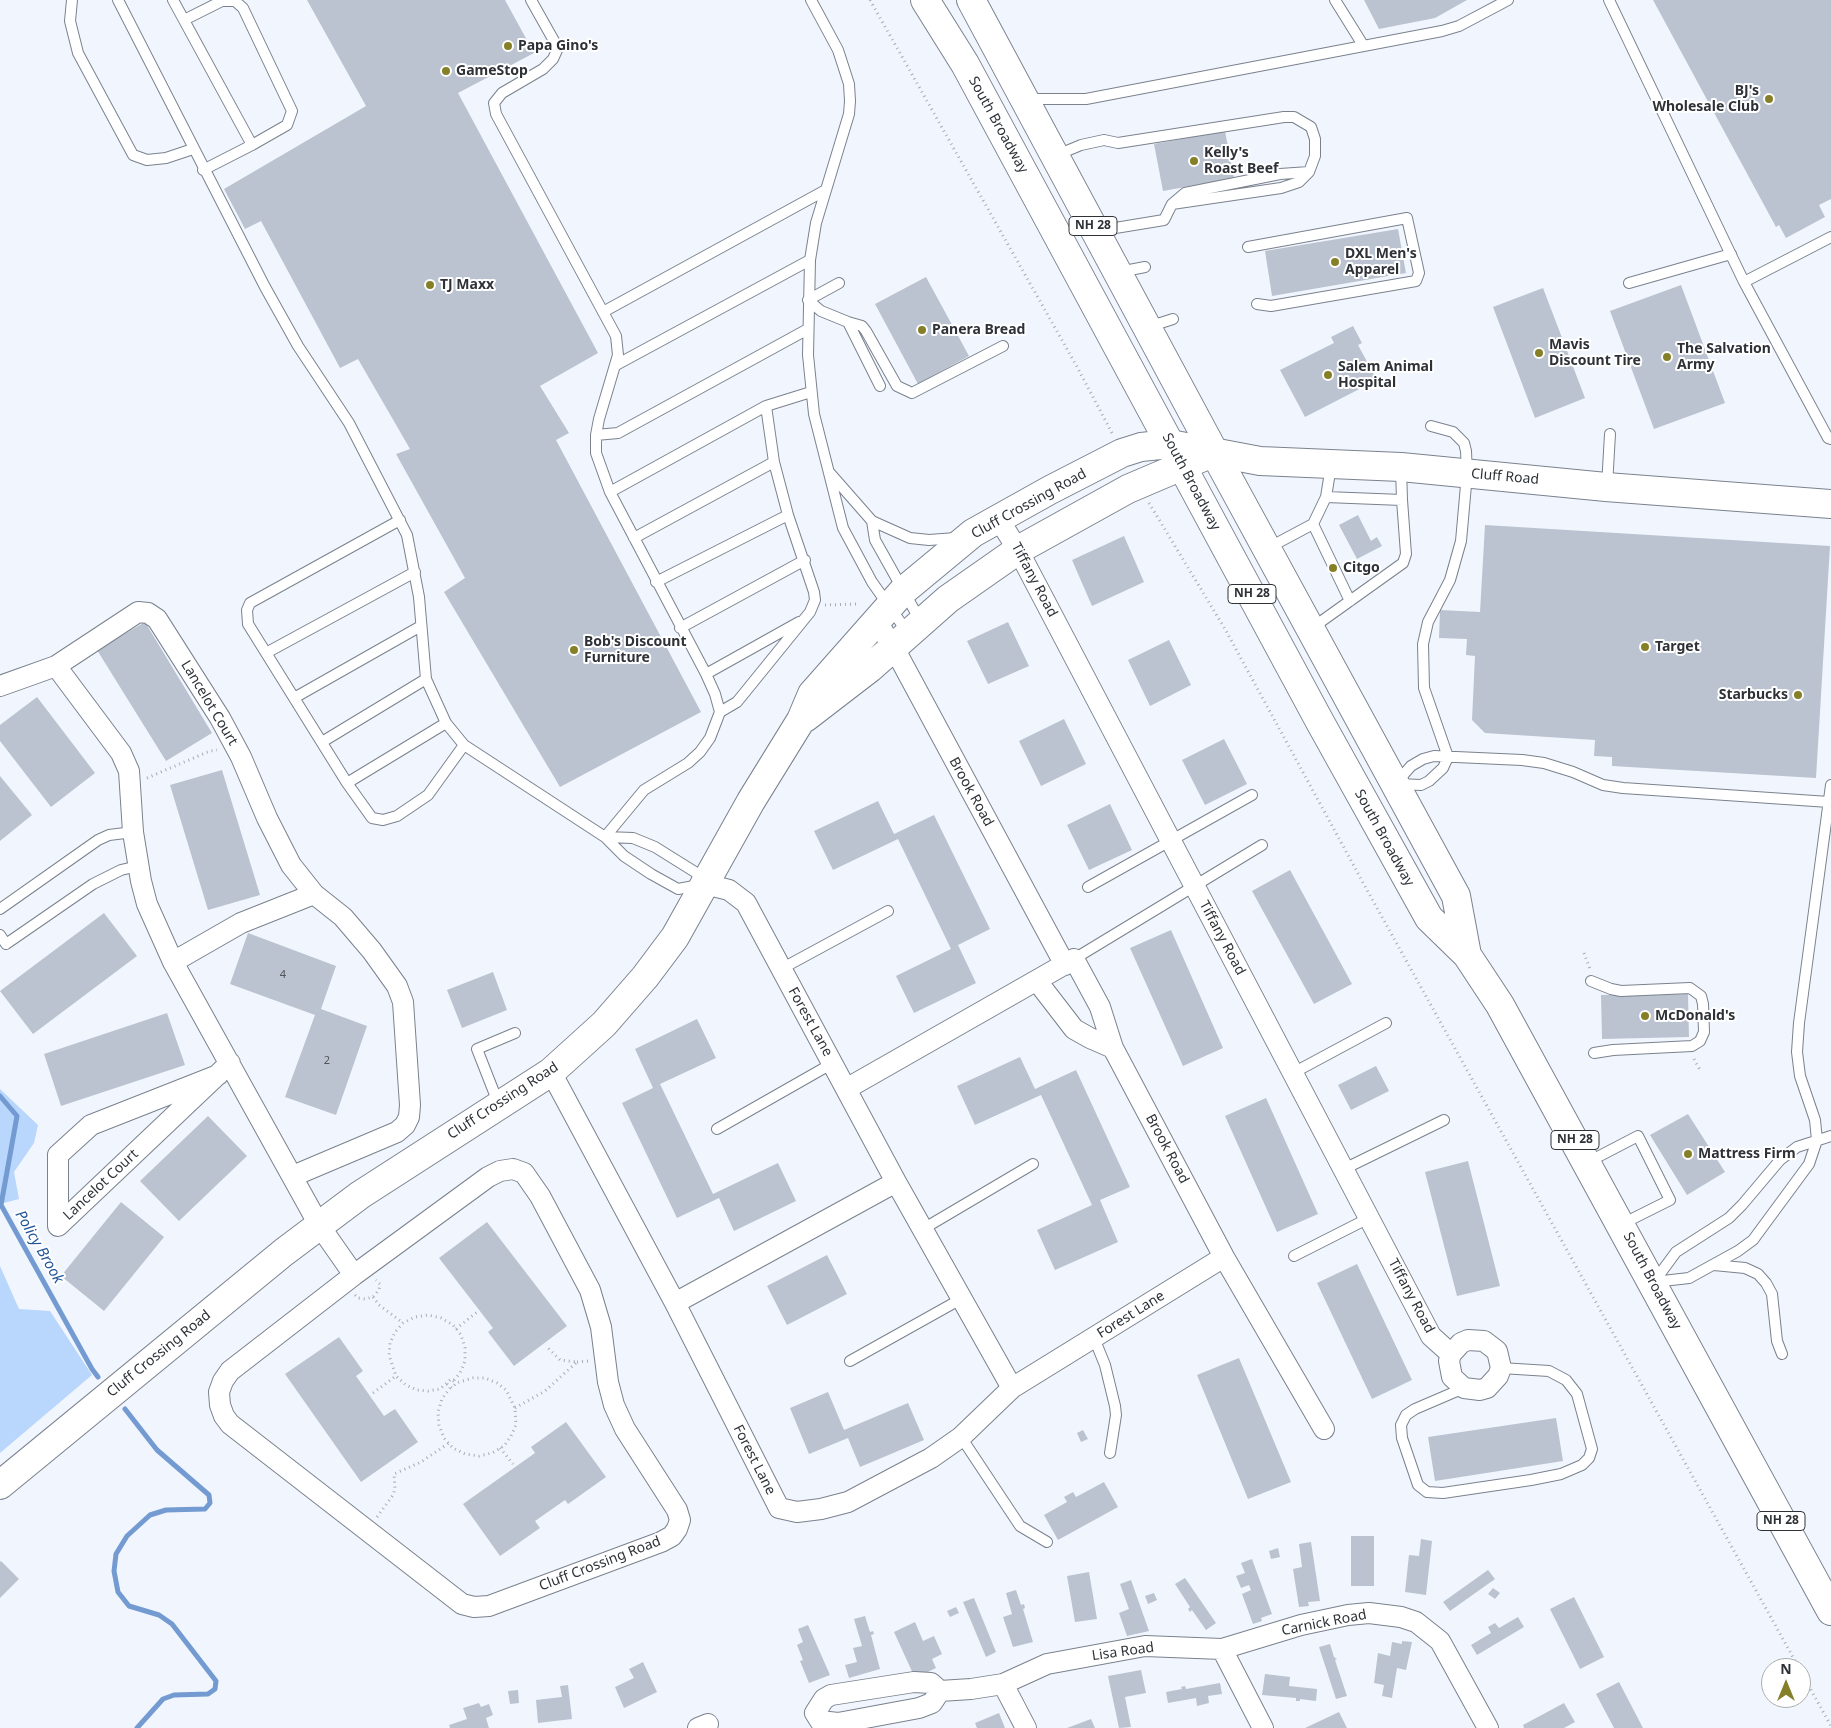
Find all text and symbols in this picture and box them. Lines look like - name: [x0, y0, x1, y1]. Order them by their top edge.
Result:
- place label: Papa Gino's: [518, 38, 598, 54]
- marker: Papa Gino's: [502, 40, 514, 52]
- place label: GameStop: [456, 63, 528, 79]
- marker: GameStop: [440, 65, 452, 77]
- street label: South Broadway: [965, 74, 1031, 176]
- place label: BJ's Wholesale Club: [1652, 83, 1759, 115]
- marker: BJ's Wholesale Club: [1763, 93, 1775, 105]
- place label: Kelly's Roast Beef: [1204, 145, 1279, 178]
- marker: Kelly's Roast Beef: [1188, 155, 1200, 167]
- road number: NH 28: [1069, 217, 1117, 236]
- place label: DXL Men's Apparel: [1345, 246, 1417, 278]
- marker: DXL Men's Apparel: [1329, 256, 1341, 268]
- place label: TJ Maxx: [440, 277, 494, 293]
- marker: TJ Maxx: [424, 279, 436, 291]
- place label: Panera Bread: [932, 322, 1025, 338]
- marker: Panera Bread: [916, 324, 928, 336]
- place label: Mavis Discount Tire: [1549, 337, 1641, 370]
- place label: The Salvation Army: [1677, 341, 1771, 374]
- marker: Mavis Discount Tire: [1533, 347, 1545, 359]
- marker: The Salvation Army: [1661, 351, 1673, 363]
- place label: Salem Animal Hospital: [1338, 359, 1433, 392]
- marker: Salem Animal Hospital: [1322, 369, 1334, 381]
- street label: South Broadway: [1158, 431, 1224, 533]
- street label: Cluff Crossing Road: [969, 465, 1089, 543]
- street label: Cluff Road: [1470, 466, 1540, 488]
- street label: Tiffany Road: [1007, 540, 1061, 620]
- place label: Citgo: [1343, 560, 1380, 576]
- marker: Citgo: [1327, 562, 1339, 574]
- road number: NH 28: [1228, 584, 1276, 604]
- place label: Bob's Discount Furniture: [584, 634, 686, 666]
- place label: Target: [1655, 639, 1700, 655]
- marker: Target: [1639, 641, 1651, 653]
- marker: Bob's Discount Furniture: [568, 644, 580, 656]
- street label: Lancelot Court: [177, 658, 241, 748]
- place label: Starbucks: [1719, 687, 1788, 703]
- marker: Starbucks: [1792, 689, 1804, 701]
- street label: Brook Road: [945, 755, 997, 829]
- street label: South Broadway: [1351, 787, 1417, 889]
- street label: Tiffany Road: [1195, 898, 1249, 978]
- house number: 4: [280, 968, 286, 982]
- street label: Forest Lane: [784, 985, 836, 1059]
- place label: McDonald's: [1655, 1008, 1735, 1024]
- marker: McDonald's: [1639, 1010, 1651, 1022]
- house number: 2: [324, 1054, 330, 1068]
- street label: Cluff Crossing Road: [444, 1059, 562, 1143]
- street label: Brook Road: [1142, 1111, 1192, 1187]
- road number: NH 28: [1551, 1130, 1599, 1150]
- street label: Lancelot Court: [60, 1146, 142, 1224]
- place label: Mattress Firm: [1698, 1146, 1796, 1162]
- marker: Mattress Firm: [1682, 1148, 1694, 1160]
- water label: Policy Brook: [11, 1207, 67, 1287]
- street label: South Broadway: [1619, 1230, 1685, 1332]
- street label: Tiffany Road: [1384, 1256, 1438, 1336]
- street label: Forest Lane: [1094, 1288, 1168, 1342]
- street label: Cluff Crossing Road: [104, 1307, 214, 1401]
- street label: Forest Lane: [729, 1422, 779, 1498]
- road number: NH 28: [1757, 1512, 1805, 1530]
- street label: Cluff Crossing Road: [537, 1533, 663, 1595]
- street label: Carnick Road: [1280, 1607, 1368, 1639]
- street label: Lisa Road: [1091, 1639, 1155, 1665]
- north arrow: [1761, 1658, 1811, 1708]
- text: N: [1780, 1659, 1792, 1678]

